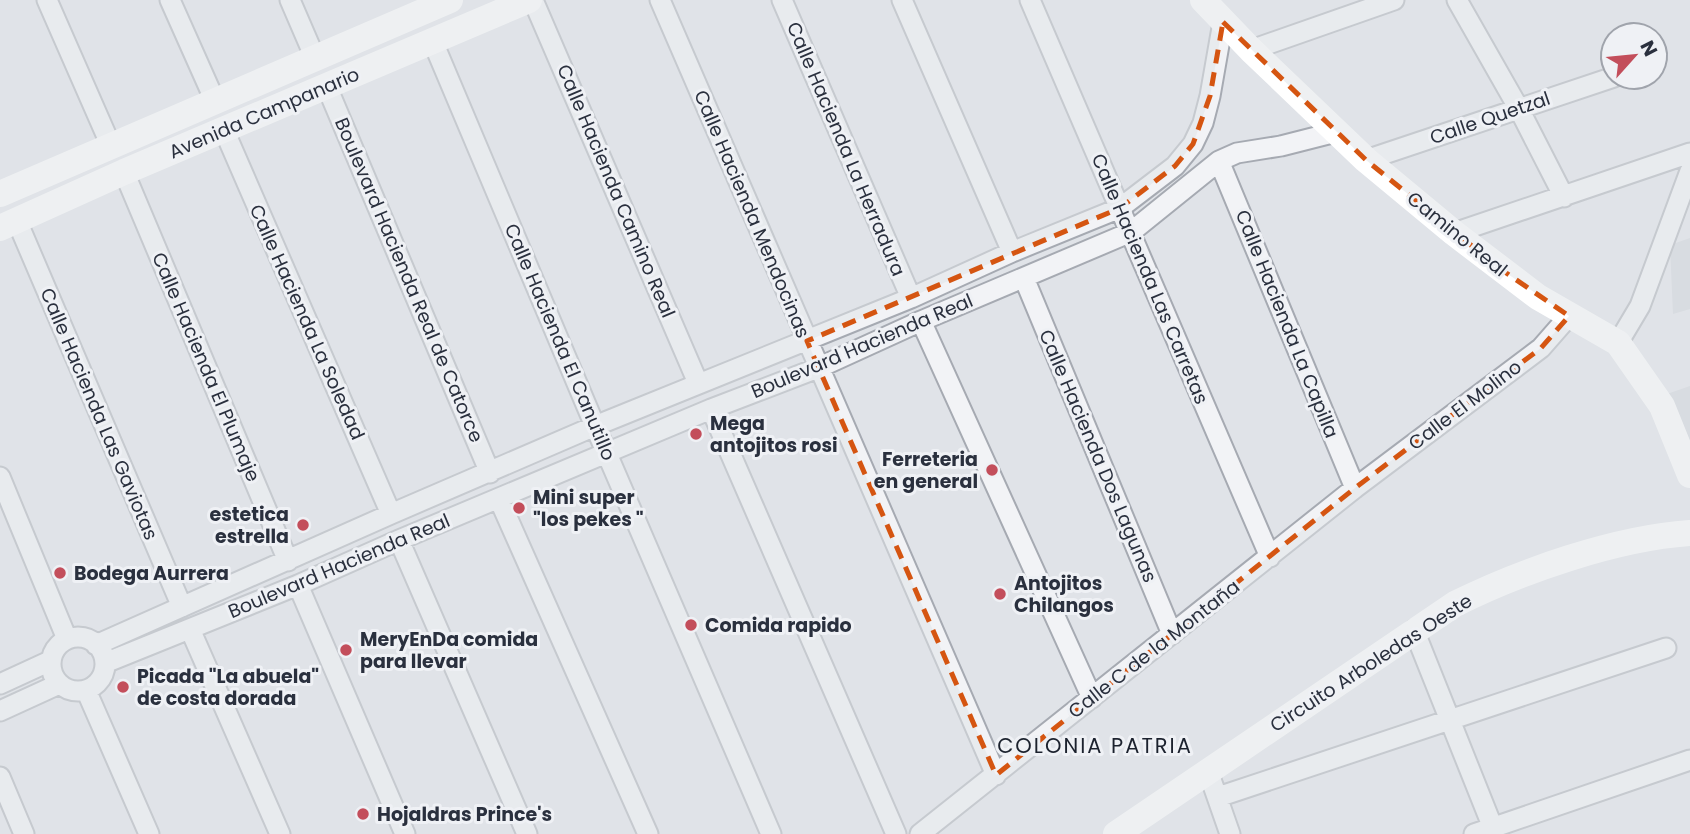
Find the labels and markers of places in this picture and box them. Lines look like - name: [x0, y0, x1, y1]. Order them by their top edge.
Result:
- place label: Mega antojitos rosi: [710, 410, 838, 459]
- marker: Mega antojitos rosi: [688, 426, 704, 442]
- place label: Ferreteria en general: [874, 446, 978, 495]
- marker: Ferreteria en general: [984, 462, 1000, 478]
- place label: Mini super "los pekes ": [533, 484, 644, 533]
- marker: Mini super "los pekes ": [511, 500, 527, 516]
- place label: estetica estrella: [210, 501, 289, 550]
- marker: estetica estrella: [295, 517, 311, 533]
- place label: Bodega Aurrera: [74, 560, 229, 587]
- marker: Bodega Aurrera: [52, 565, 68, 581]
- place label: Antojitos Chilangos: [1014, 570, 1114, 619]
- marker: Antojitos Chilangos: [992, 586, 1008, 602]
- place label: Comida rapido: [705, 612, 852, 639]
- marker: Comida rapido: [683, 617, 699, 633]
- place label: MeryEnDa comida para llevar: [360, 626, 538, 675]
- marker: MeryEnDa comida para llevar: [338, 642, 354, 658]
- place label: Picada "La abuela" de costa dorada: [137, 663, 319, 712]
- marker: Picada "La abuela" de costa dorada: [115, 679, 131, 695]
- place label: Hojaldras Prince's: [377, 801, 552, 828]
- marker: Hojaldras Prince's: [355, 806, 371, 822]

